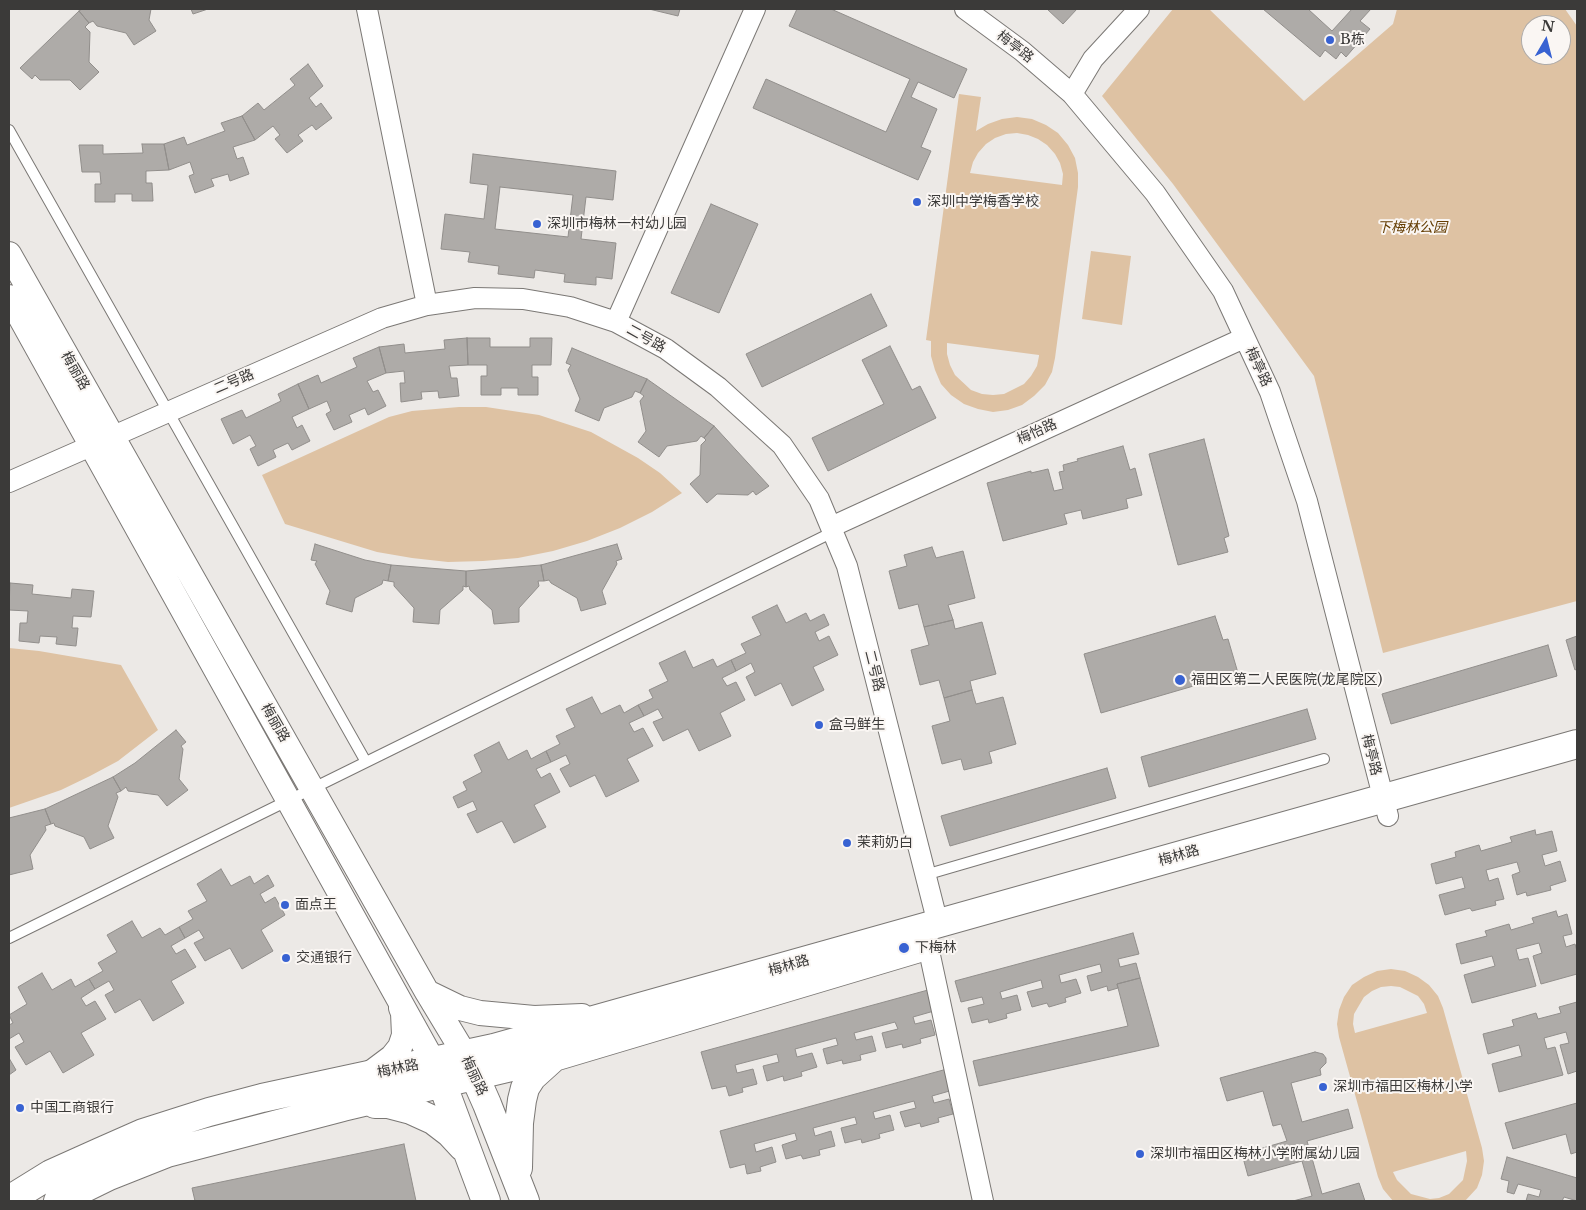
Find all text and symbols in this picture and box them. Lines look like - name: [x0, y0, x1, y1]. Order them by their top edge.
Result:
- north arrow: [1521, 15, 1571, 65]
- text: N: [1540, 16, 1556, 36]
- street label: 梅亭路: [993, 27, 1037, 67]
- place label: B栋: [1340, 32, 1365, 48]
- marker: B栋: [1324, 34, 1336, 46]
- place label: 深圳中学梅香学校: [927, 194, 1039, 210]
- marker: 深圳中学梅香学校: [911, 196, 923, 208]
- place label: 深圳市梅林一村幼儿园: [547, 216, 687, 232]
- marker: 深圳市梅林一村幼儿园: [531, 218, 543, 230]
- park label: 下梅林公园: [1377, 220, 1447, 236]
- street label: 二号路: [624, 321, 668, 357]
- street label: 梅亭路: [1242, 344, 1274, 390]
- street label: 梅丽路: [57, 349, 93, 393]
- street label: 二号路: [211, 366, 257, 398]
- street label: 梅怡路: [1014, 416, 1060, 448]
- street label: 二号路: [861, 649, 887, 693]
- place label: 福田区第二人民医院(龙尾院区): [1191, 672, 1382, 688]
- marker: 福田区第二人民医院(龙尾院区): [1173, 673, 1187, 687]
- street label: 梅丽路: [257, 701, 293, 745]
- place label: 盒马鲜生: [829, 717, 885, 733]
- marker: 盒马鲜生: [813, 719, 825, 731]
- street label: 梅亭路: [1358, 733, 1384, 777]
- place label: 茉莉奶白: [857, 835, 913, 851]
- marker: 茉莉奶白: [841, 837, 853, 849]
- street label: 梅林路: [1156, 842, 1202, 870]
- place label: 面点王: [295, 897, 337, 913]
- marker: 面点王: [279, 899, 291, 911]
- place label: 下梅林: [915, 940, 957, 956]
- marker: 下梅林: [897, 941, 911, 955]
- place label: 交通银行: [296, 950, 352, 966]
- marker: 交通银行: [280, 952, 292, 964]
- street label: 梅林路: [766, 952, 812, 980]
- street label: 梅丽路: [458, 1053, 490, 1099]
- street label: 梅林路: [376, 1056, 420, 1082]
- place label: 深圳市福田区梅林小学: [1333, 1079, 1473, 1095]
- marker: 深圳市福田区梅林小学: [1317, 1081, 1329, 1093]
- place label: 中国工商银行: [30, 1100, 114, 1116]
- marker: 中国工商银行: [14, 1102, 26, 1114]
- place label: 深圳市福田区梅林小学附属幼儿园: [1150, 1146, 1360, 1162]
- marker: 深圳市福田区梅林小学附属幼儿园: [1134, 1148, 1146, 1160]

